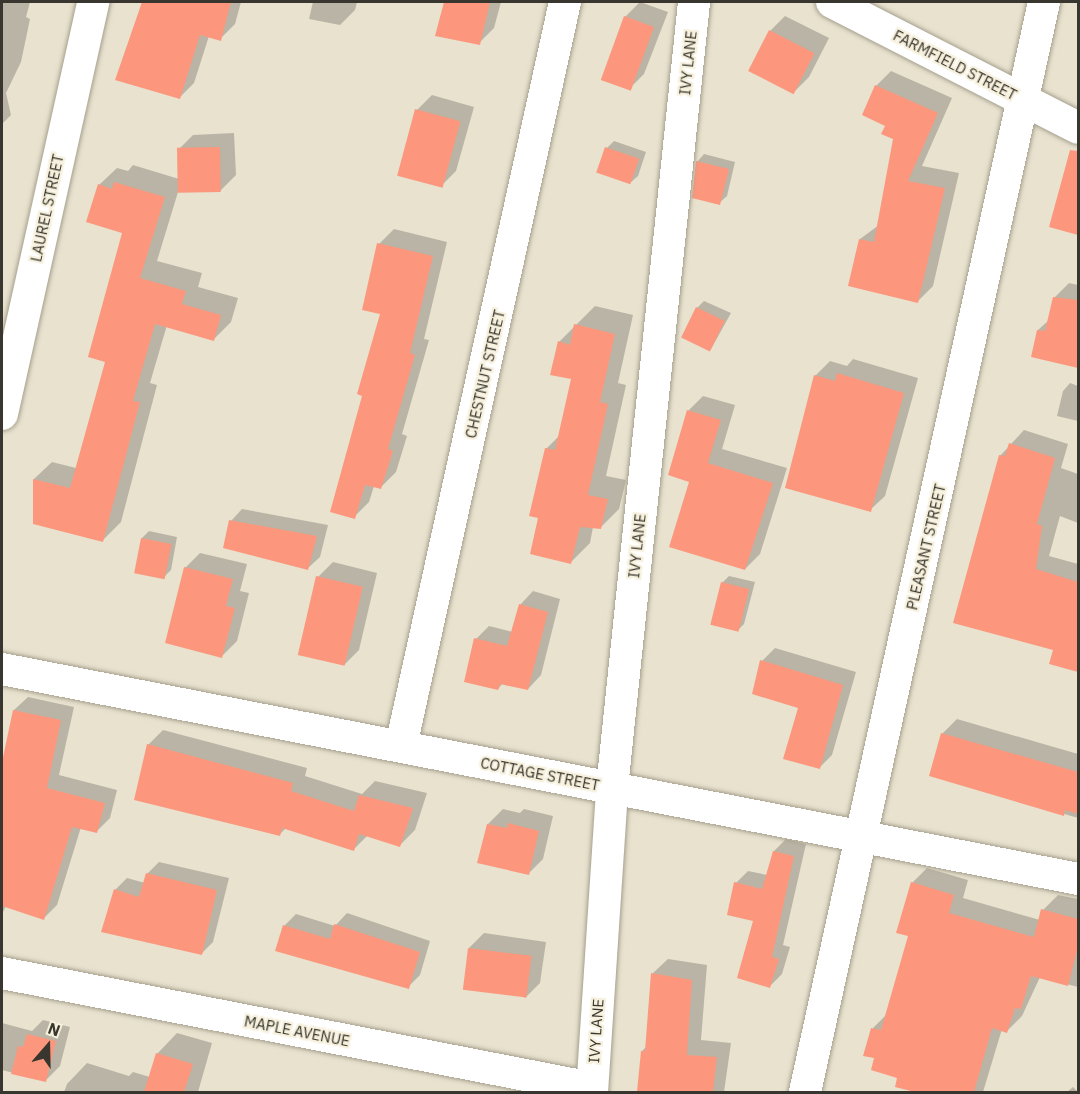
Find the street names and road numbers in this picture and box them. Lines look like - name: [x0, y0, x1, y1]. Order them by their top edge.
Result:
- street label: FARMFIELD STREET: [890, 26, 1020, 104]
- street label: IVY LANE: [676, 30, 700, 96]
- street label: LAUREL STREET: [27, 153, 67, 263]
- street label: CHESTNUT STREET: [461, 308, 509, 440]
- street label: PLEASANT STREET: [903, 482, 949, 612]
- street label: IVY LANE: [625, 513, 649, 579]
- street label: COTTAGE STREET: [479, 754, 601, 794]
- street label: IVY LANE: [585, 998, 607, 1064]
- street label: MAPLE AVENUE: [243, 1012, 351, 1050]

